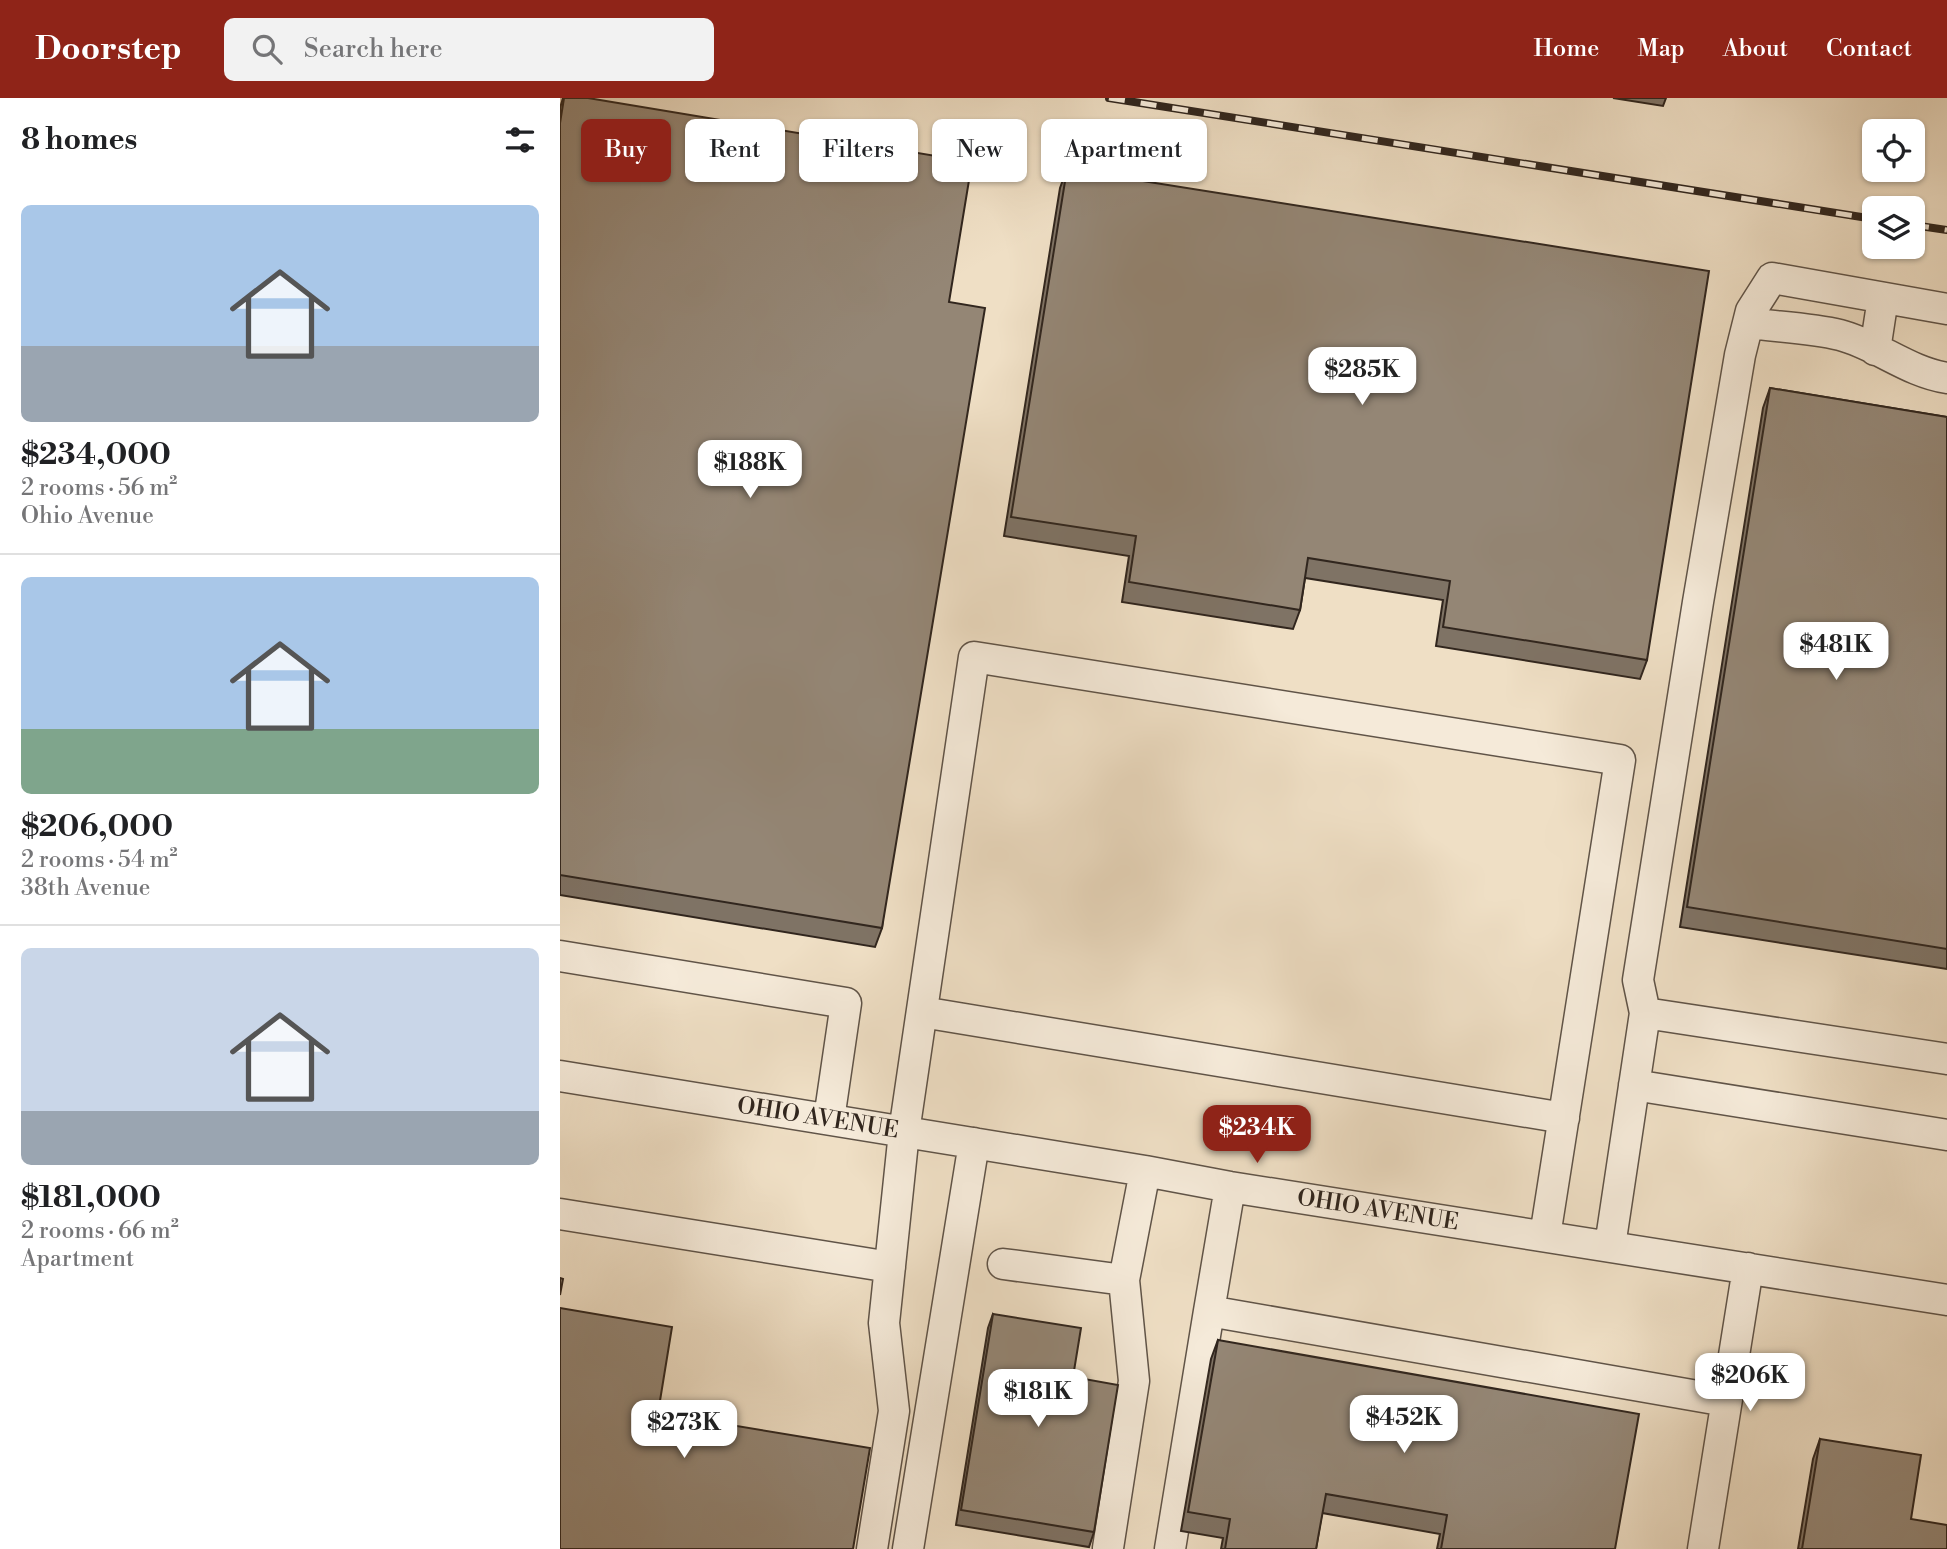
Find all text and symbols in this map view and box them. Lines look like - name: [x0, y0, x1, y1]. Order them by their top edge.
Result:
- search box: [224, 18, 714, 81]
- text: Doorstep: [35, 29, 182, 70]
- icon: search: [248, 30, 286, 68]
- text: Search here: [304, 33, 443, 65]
- text: Home: [1534, 34, 1599, 64]
- text: Map: [1637, 34, 1685, 64]
- text: About: [1723, 34, 1788, 64]
- text: Contact: [1826, 34, 1912, 64]
- chip: Buy: [581, 119, 671, 182]
- chip: Rent: [685, 119, 785, 182]
- chip: Filters: [799, 119, 918, 182]
- chip: New: [932, 119, 1027, 182]
- chip: Apartment: [1041, 119, 1207, 182]
- map controls: [1862, 119, 1925, 259]
- button: locate: [1862, 119, 1925, 182]
- text: 8 homes: [21, 121, 137, 159]
- icon: filters: [501, 121, 539, 159]
- button: layers: [1862, 196, 1925, 259]
- icon: home: [217, 251, 343, 377]
- pin: $285K: [1313, 348, 1411, 407]
- text: $285K: [1324, 356, 1400, 384]
- text: $234,000: [21, 436, 171, 474]
- pin: $188K: [701, 440, 799, 500]
- text: $188K: [714, 449, 786, 477]
- text: 2 rooms · 56 m²: [21, 474, 177, 502]
- text: Ohio Avenue: [21, 502, 154, 530]
- pin: $481K: [1787, 622, 1885, 682]
- icon: home: [217, 623, 343, 749]
- text: $481K: [1799, 631, 1873, 659]
- text: $206,000: [21, 808, 173, 846]
- text: 2 rooms · 54 m²: [21, 846, 178, 874]
- text: 38th Avenue: [21, 874, 150, 902]
- icon: home: [217, 994, 343, 1120]
- street label: OHIO AVENUE: [735, 1091, 901, 1145]
- pin: $234K: [1208, 1105, 1306, 1165]
- text: $234K: [1219, 1114, 1295, 1142]
- text: $181,000: [21, 1179, 161, 1217]
- street label: OHIO AVENUE: [1295, 1183, 1461, 1237]
- text: 2 rooms · 66 m²: [21, 1217, 179, 1245]
- text: Apartment: [21, 1245, 134, 1273]
- pin: $206K: [1701, 1354, 1799, 1413]
- text: $206K: [1711, 1362, 1789, 1390]
- pin: $181K: [989, 1370, 1087, 1429]
- text: $181K: [1004, 1378, 1072, 1406]
- pin: $452K: [1355, 1396, 1453, 1455]
- pin: $273K: [635, 1400, 733, 1460]
- text: $452K: [1366, 1404, 1442, 1432]
- text: $273K: [647, 1409, 721, 1437]

